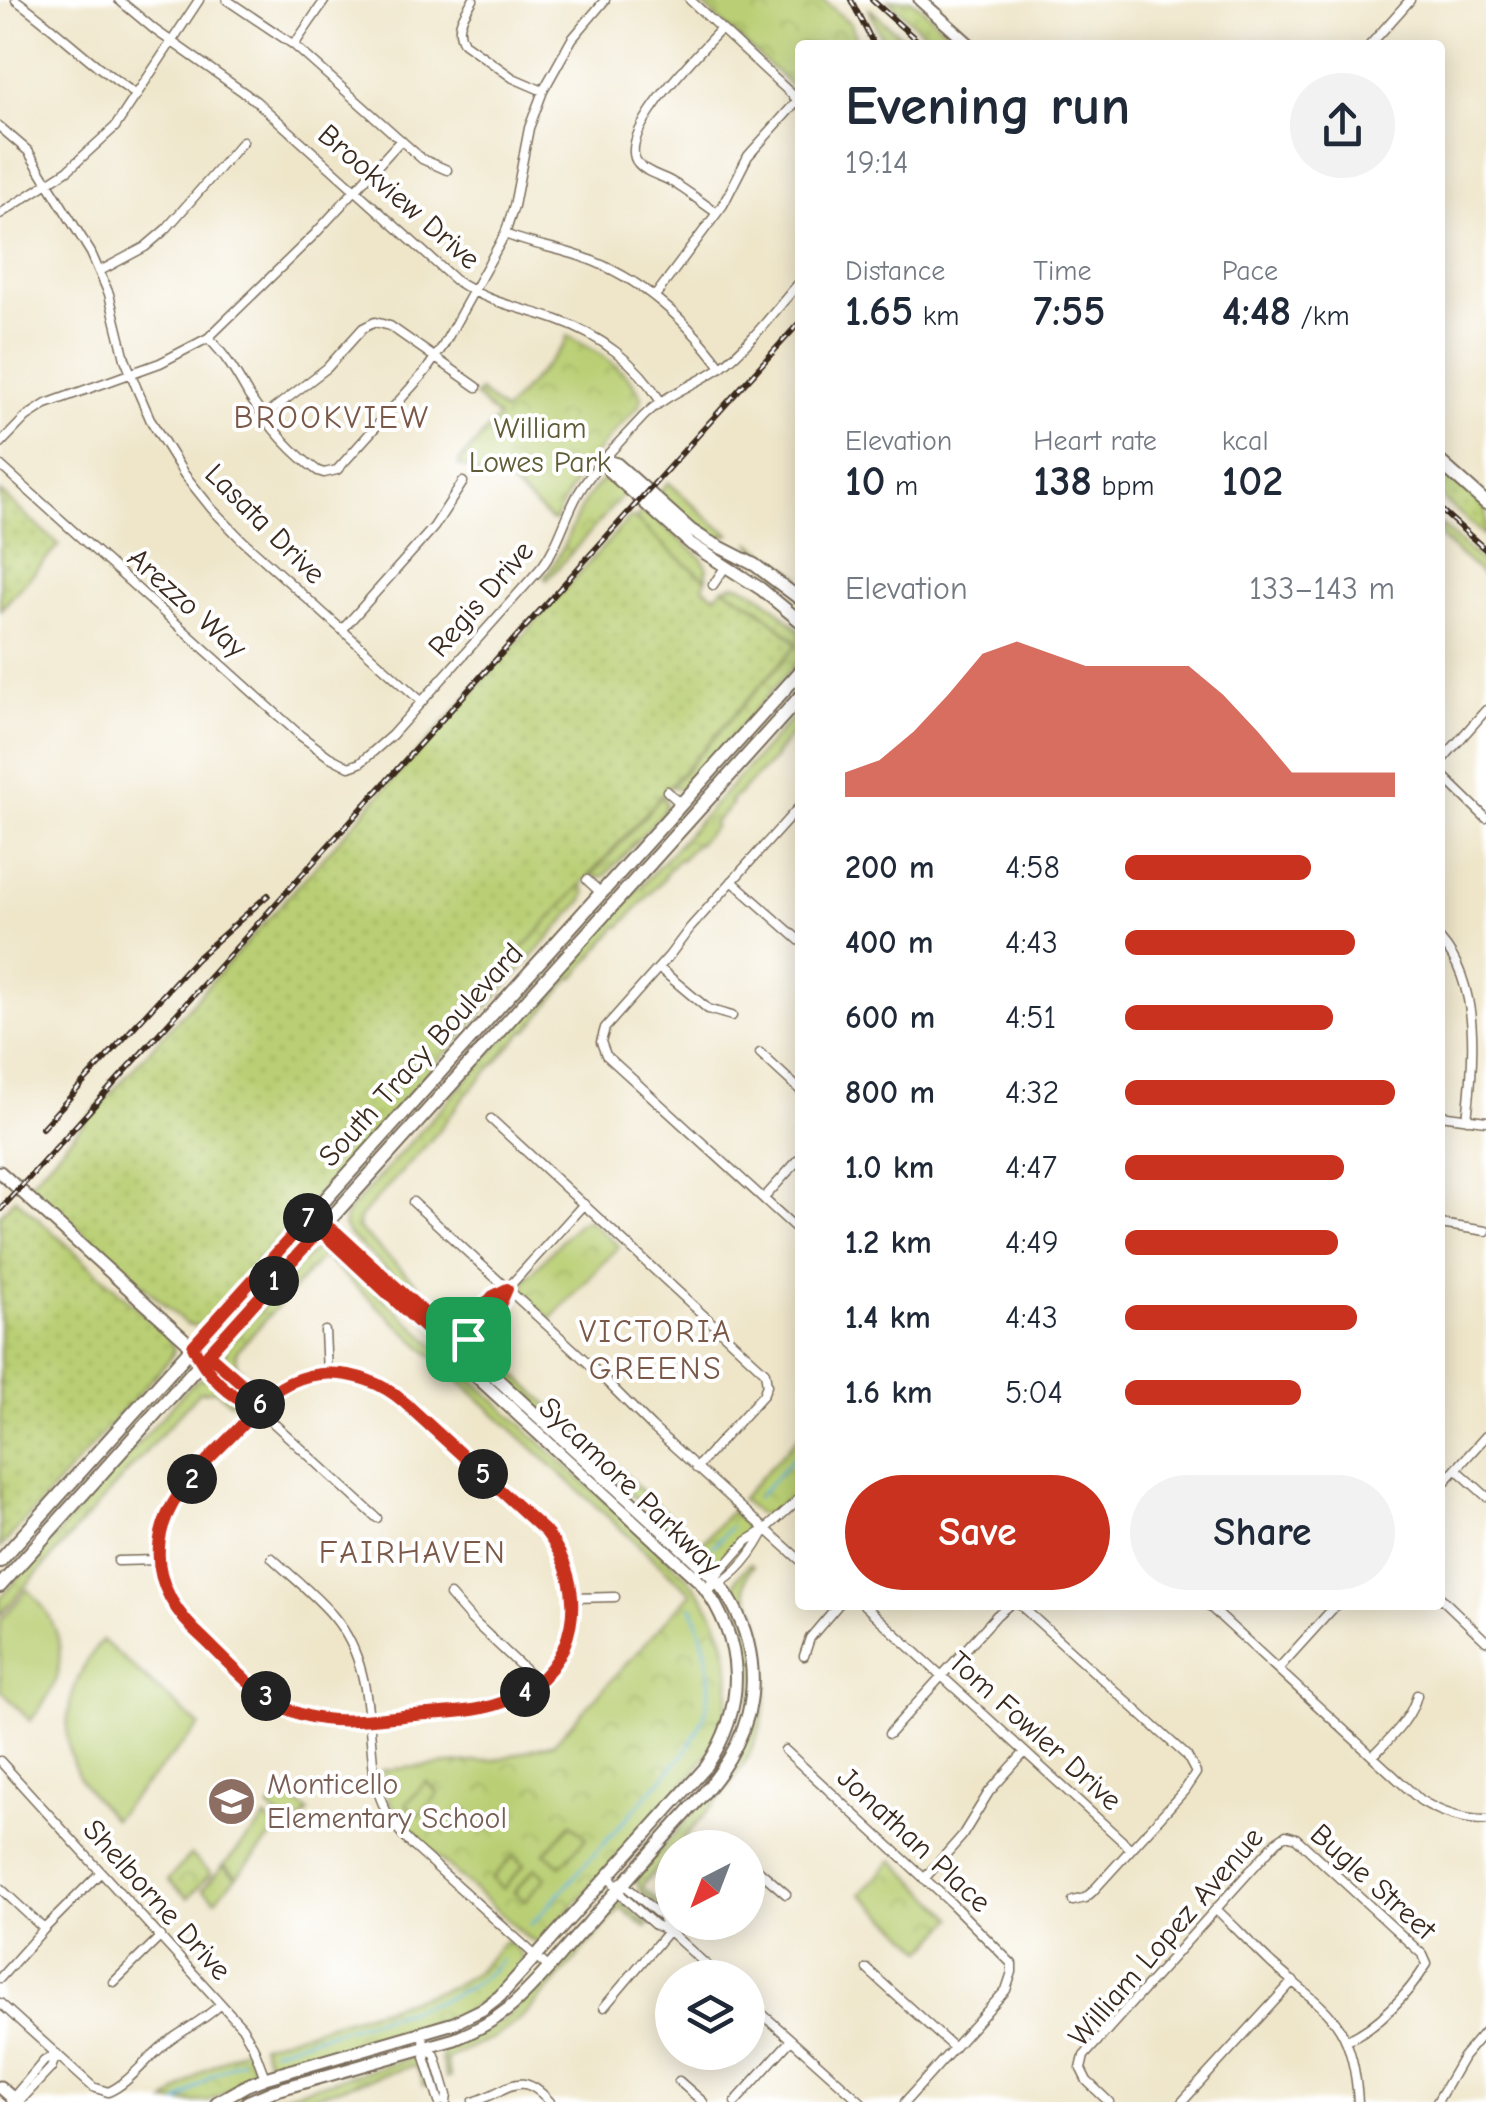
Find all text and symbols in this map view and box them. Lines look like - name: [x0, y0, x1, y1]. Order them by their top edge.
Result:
- button: share: [1290, 73, 1395, 178]
- text: Evening run: [845, 74, 1130, 138]
- street label: Brookview Drive: [311, 117, 487, 277]
- text: 19:14: [845, 144, 909, 181]
- text: Distance: [845, 255, 945, 287]
- text: Time: [1033, 255, 1091, 287]
- text: Pace: [1222, 255, 1278, 287]
- text: 1.65: [845, 287, 913, 336]
- text: 7:55: [1033, 287, 1106, 336]
- text: 4:48: [1222, 287, 1291, 336]
- text: km: [913, 300, 959, 332]
- text: /km: [1291, 300, 1350, 332]
- district label: BROOKVIEW: [233, 399, 431, 436]
- park label: William Lowes Park: [469, 411, 612, 480]
- text: Elevation: [845, 425, 952, 457]
- text: Heart rate: [1033, 425, 1157, 457]
- text: kcal: [1222, 425, 1269, 457]
- street label: Lasata Drive: [198, 457, 332, 591]
- text: 10: [845, 457, 886, 506]
- text: 138: [1033, 457, 1092, 506]
- text: 102: [1222, 457, 1283, 506]
- text: m: [886, 470, 918, 502]
- text: bpm: [1092, 470, 1154, 502]
- street label: Regis Drive: [421, 534, 541, 664]
- street label: Arezzo Way: [120, 541, 254, 666]
- text: Elevation: [845, 570, 968, 607]
- text: 133–143 m: [1249, 570, 1395, 607]
- text: 200 m: [845, 849, 934, 886]
- text: 4:58: [1005, 849, 1060, 886]
- text: 400 m: [845, 924, 933, 961]
- text: 4:43: [1005, 924, 1058, 961]
- street label: South Tracy Boulevard: [311, 936, 531, 1174]
- text: 600 m: [845, 999, 935, 1036]
- text: 4:51: [1005, 999, 1056, 1036]
- text: 800 m: [845, 1074, 935, 1111]
- text: 4:32: [1005, 1074, 1059, 1111]
- text: 1.0 km: [845, 1149, 934, 1186]
- text: 4:47: [1005, 1149, 1057, 1186]
- pin: 7: [283, 1193, 333, 1243]
- text: 7: [302, 1202, 314, 1234]
- text: 1.2 km: [845, 1224, 932, 1261]
- text: 4:49: [1005, 1224, 1059, 1261]
- pin: 1: [249, 1256, 299, 1306]
- text: 1: [268, 1265, 280, 1297]
- pin: [426, 1297, 511, 1382]
- text: 1.4 km: [845, 1299, 931, 1336]
- text: 4:43: [1005, 1299, 1058, 1336]
- icon: arrive: [441, 1312, 496, 1367]
- district label: VICTORIA GREENS: [579, 1313, 733, 1387]
- text: 1.6 km: [845, 1374, 933, 1411]
- text: 5:04: [1005, 1374, 1063, 1411]
- pin: 6: [235, 1379, 285, 1429]
- text: 6: [253, 1388, 267, 1420]
- street label: Sycamore Parkway: [531, 1390, 729, 1582]
- pin: 5: [458, 1449, 508, 1499]
- pin: 2: [167, 1454, 217, 1504]
- text: 5: [476, 1458, 490, 1490]
- text: 2: [185, 1463, 199, 1495]
- button: Save: [845, 1475, 1110, 1590]
- button: Share: [1130, 1475, 1395, 1590]
- district label: FAIRHAVEN: [319, 1534, 507, 1571]
- street label: Tom Fowler Drive: [941, 1644, 1129, 1818]
- pin: 4: [500, 1667, 550, 1717]
- pin: 3: [241, 1671, 291, 1721]
- text: 4: [518, 1676, 532, 1708]
- text: 3: [259, 1680, 273, 1712]
- street label: Jonathan Place: [830, 1760, 998, 1920]
- place label: Monticello Elementary School: [267, 1767, 507, 1836]
- school or university icon: Monticello Elementary School: [206, 1775, 258, 1827]
- street label: Shelborne Drive: [76, 1812, 238, 1988]
- street label: Bugle Street: [1303, 1817, 1444, 1948]
- street label: William Lopez Avenue: [1061, 1820, 1271, 2054]
- north arrow: [655, 1830, 765, 1940]
- map controls: [655, 1830, 765, 2070]
- button: layers: [655, 1960, 765, 2070]

